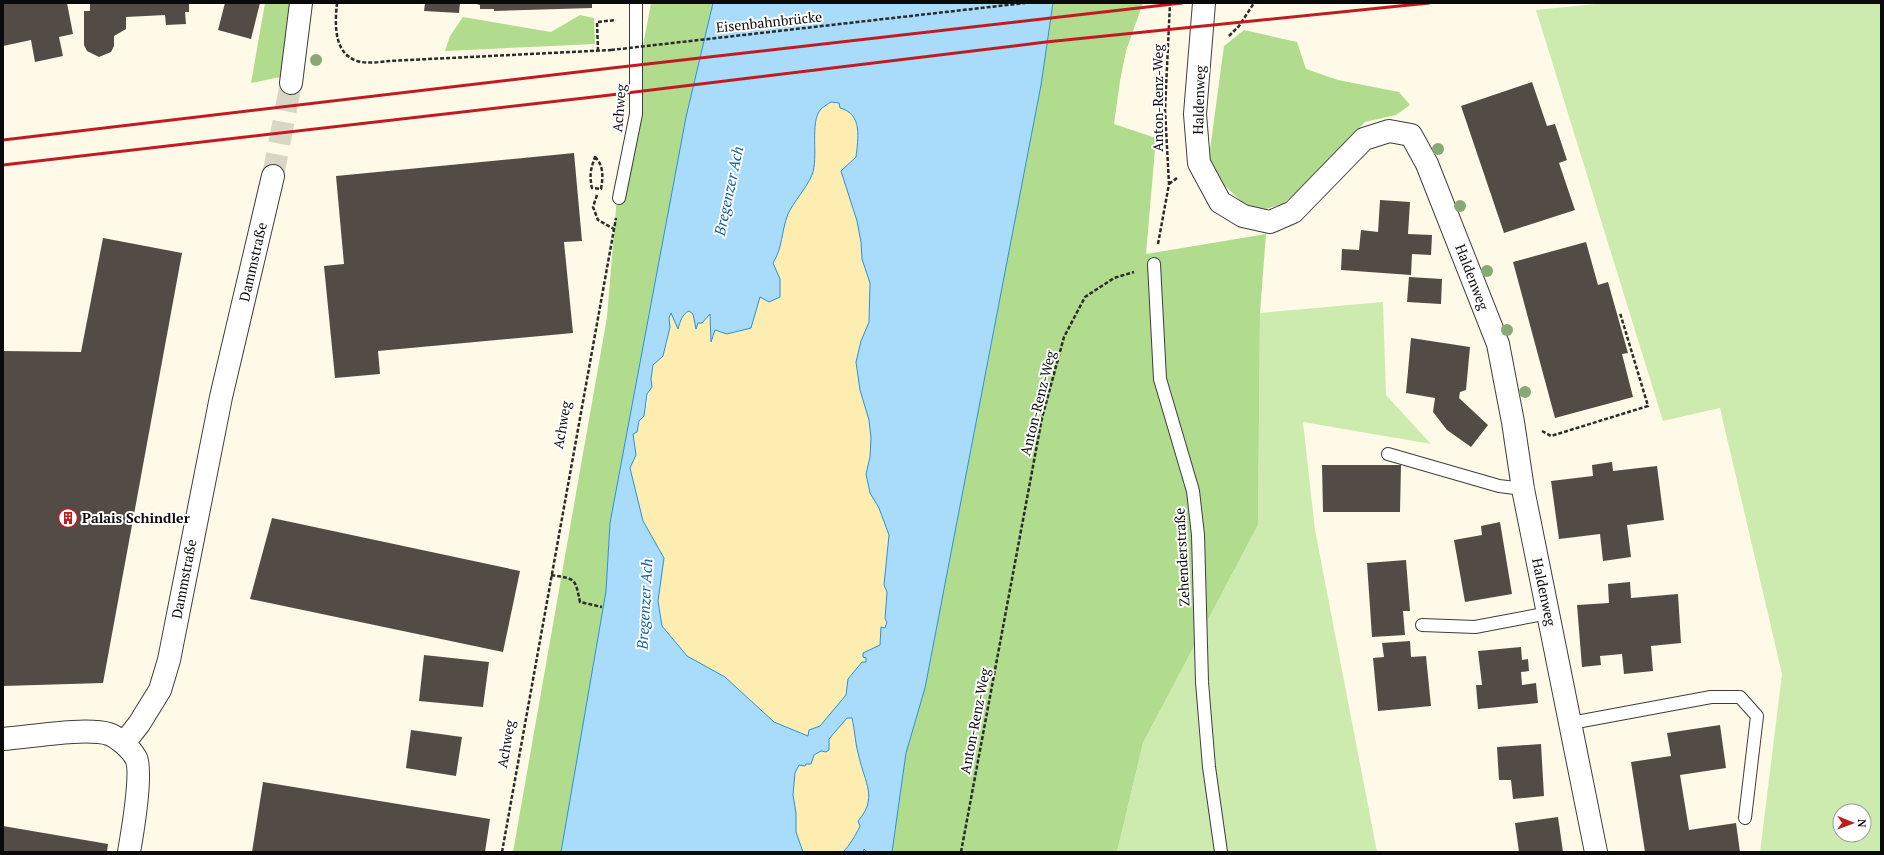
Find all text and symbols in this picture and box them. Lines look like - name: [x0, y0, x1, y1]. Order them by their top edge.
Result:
- street label: Eisenbahnbrücke: [715, 6, 823, 37]
- street label: Anton-Renz-Weg: [1148, 44, 1167, 152]
- street label: Haldenweg: [1188, 65, 1209, 135]
- street label: Achweg: [607, 82, 630, 133]
- water label: Bregenzer Ach: [709, 144, 747, 238]
- street label: Dammstraße: [234, 220, 271, 303]
- street label: Haldenweg: [1451, 241, 1494, 313]
- street label: Anton-Renz-Weg: [1015, 348, 1060, 457]
- street label: Achweg: [548, 399, 575, 450]
- building icon: Palais Schindler: [57, 507, 79, 529]
- street label: Zehenderstraße: [1169, 507, 1194, 607]
- place label: Palais Schindler: [82, 508, 190, 527]
- street label: Dammstraße: [166, 537, 201, 620]
- street label: Haldenweg: [1528, 556, 1561, 628]
- water label: Bregenzer Ach: [632, 558, 656, 651]
- street label: Anton-Renz-Weg: [955, 666, 994, 776]
- street label: Achweg: [492, 718, 519, 769]
- north arrow: [1832, 803, 1872, 843]
- text: N: [1855, 819, 1869, 828]

